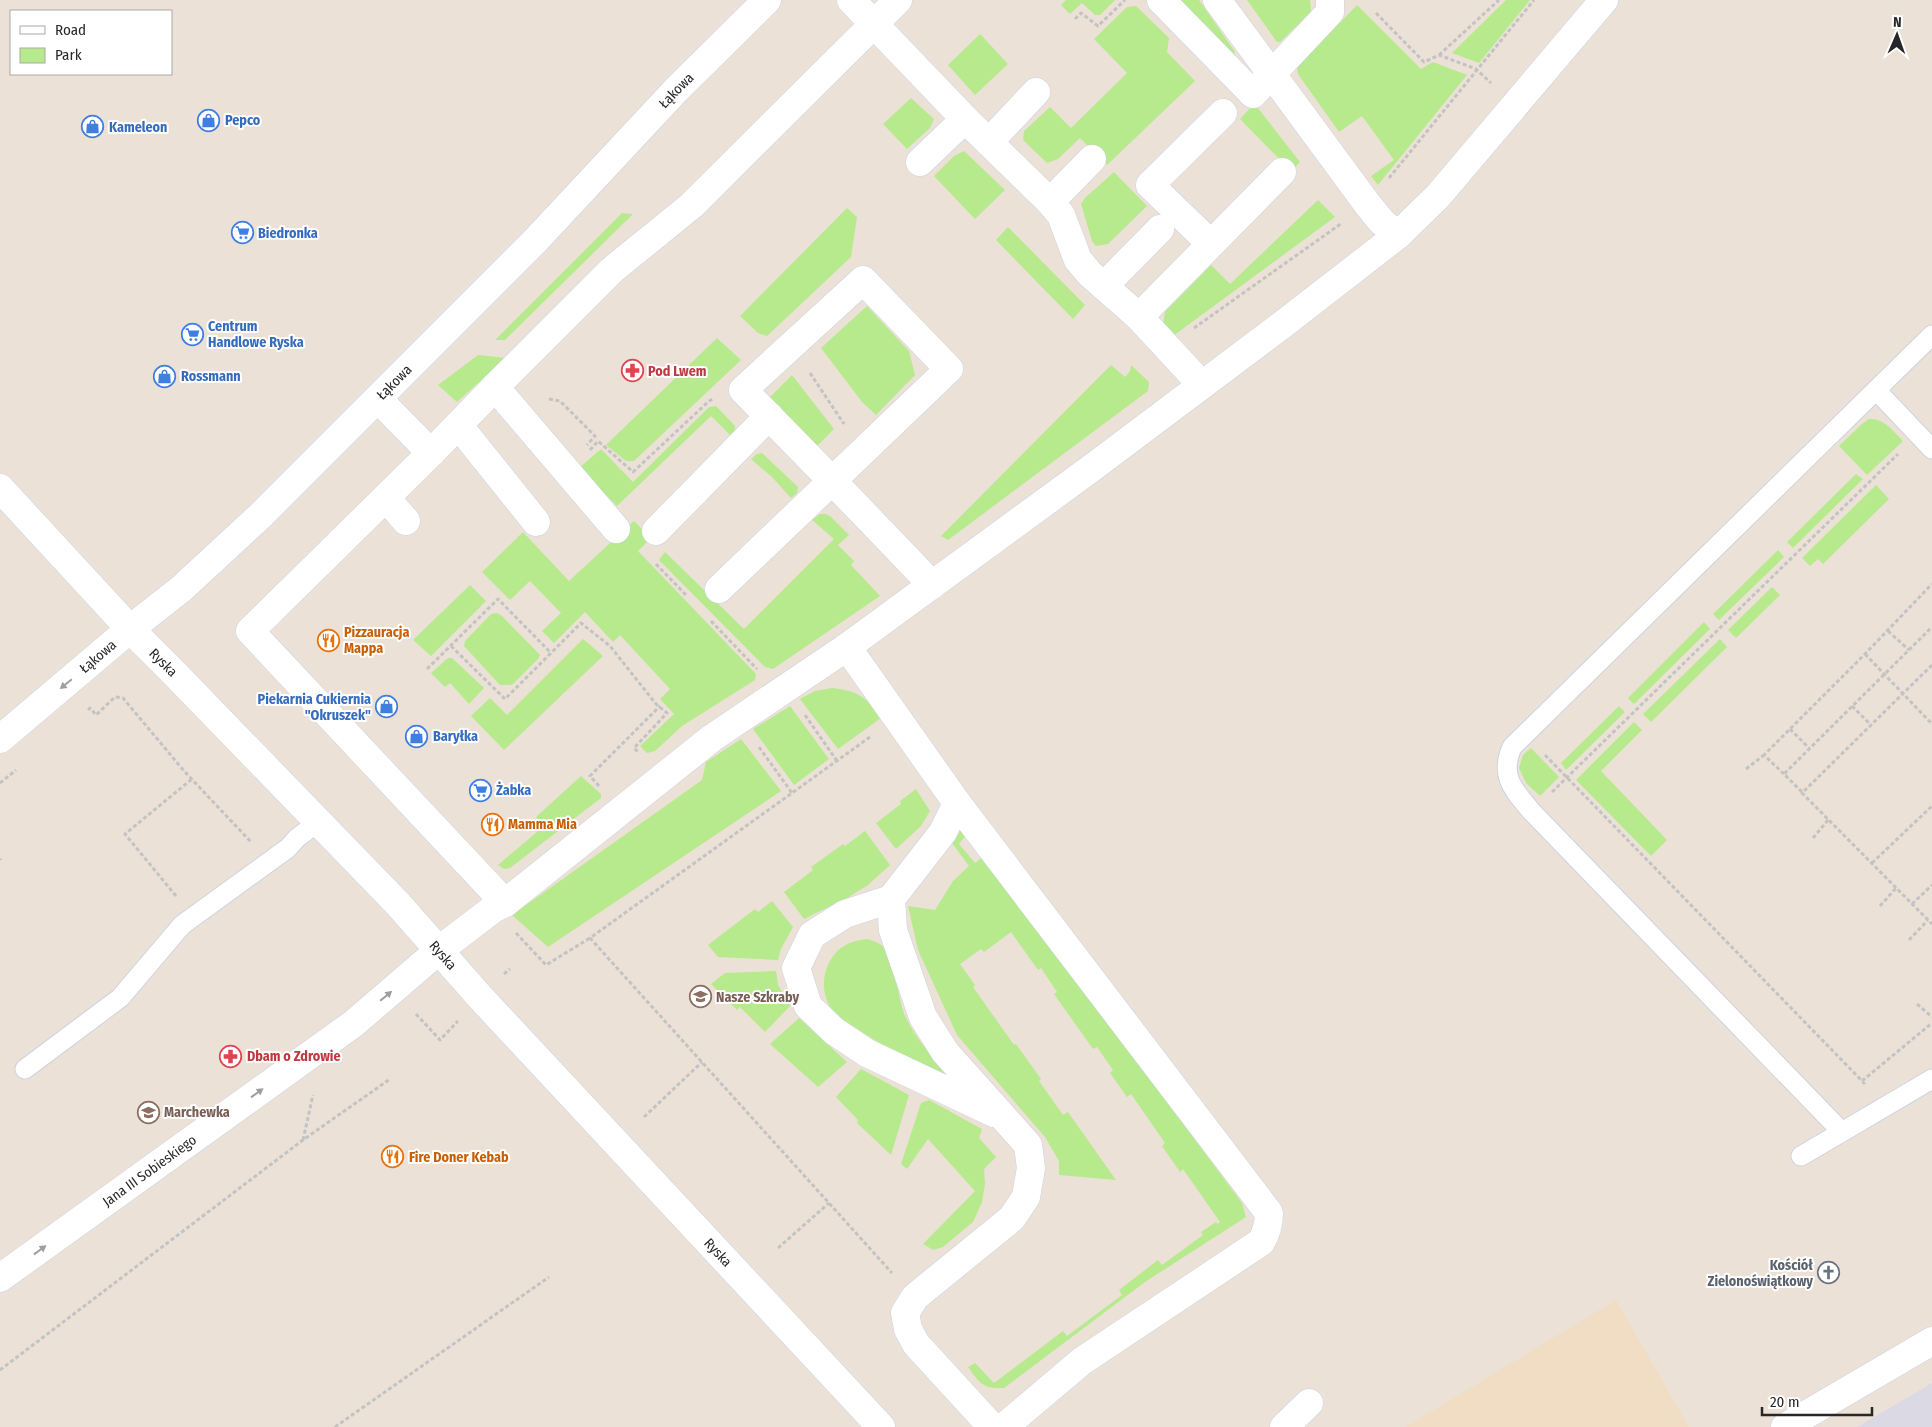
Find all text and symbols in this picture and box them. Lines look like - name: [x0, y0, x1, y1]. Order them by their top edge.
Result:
- legend: [10, 10, 172, 75]
- north arrow: [1872, 10, 1922, 60]
- text: N: [1893, 14, 1902, 31]
- text: Road: [55, 21, 86, 39]
- text: Park: [55, 46, 82, 64]
- street label: Łąkowa: [655, 69, 697, 112]
- shop icon: Pepco: [197, 108, 221, 132]
- place label: Pepco: [225, 112, 261, 129]
- shop icon: Kameleon: [81, 115, 105, 139]
- place label: Kameleon: [109, 119, 167, 136]
- supermarket icon: Biedronka: [230, 221, 254, 245]
- place label: Biedronka: [258, 225, 318, 242]
- place label: Centrum Handlowe Ryska: [208, 318, 304, 351]
- supermarket icon: Centrum Handlowe Ryska: [180, 322, 204, 346]
- pharmacy icon: Pod Lwem: [620, 359, 644, 383]
- street label: Łąkowa: [373, 361, 415, 403]
- place label: Pod Lwem: [648, 363, 707, 380]
- shop icon: Rossmann: [153, 364, 177, 388]
- place label: Rossmann: [181, 368, 241, 385]
- place label: Pizzauracja Mappa: [344, 624, 409, 657]
- restaurant icon: Pizzauracja Mappa: [316, 628, 340, 652]
- street label: Łąkowa: [76, 636, 120, 677]
- street label: Ryska: [146, 645, 181, 680]
- one-way arrow: [60, 678, 73, 689]
- place label: Piekarnia Cukiernia "Okruszek": [258, 691, 371, 724]
- shop icon: Piekarnia Cukiernia "Okruszek": [375, 695, 399, 719]
- shop icon: Baryłka: [405, 724, 429, 748]
- place label: Baryłka: [433, 728, 478, 745]
- supermarket icon: Żabka: [468, 778, 492, 802]
- place label: Żabka: [496, 781, 531, 799]
- restaurant icon: Mamma Mia: [480, 812, 504, 836]
- place label: Mamma Mia: [508, 816, 577, 833]
- street label: Ryska: [426, 937, 460, 973]
- school or university icon: Nasze Szkraby: [688, 985, 712, 1009]
- place label: Nasze Szkraby: [716, 989, 799, 1006]
- one-way arrow: [380, 990, 393, 1001]
- pharmacy icon: Dbam o Zdrowie: [219, 1044, 243, 1068]
- place label: Dbam o Zdrowie: [247, 1048, 341, 1065]
- one-way arrow: [250, 1088, 263, 1098]
- school or university icon: Marchewka: [136, 1100, 160, 1124]
- place label: Marchewka: [164, 1104, 230, 1121]
- street label: Jana III Sobieskiego: [99, 1131, 200, 1210]
- restaurant icon: Fire Doner Kebab: [381, 1145, 405, 1169]
- place label: Fire Doner Kebab: [409, 1149, 509, 1166]
- street label: Ryska: [701, 1235, 736, 1270]
- one-way arrow: [33, 1245, 46, 1255]
- place label: Kościół Zielonoświątkowy: [1708, 1257, 1813, 1290]
- church icon: Kościół Zielonoświątkowy: [1817, 1261, 1841, 1285]
- scale bar: [1762, 1384, 1872, 1416]
- text: 20 m: [1770, 1393, 1800, 1411]

